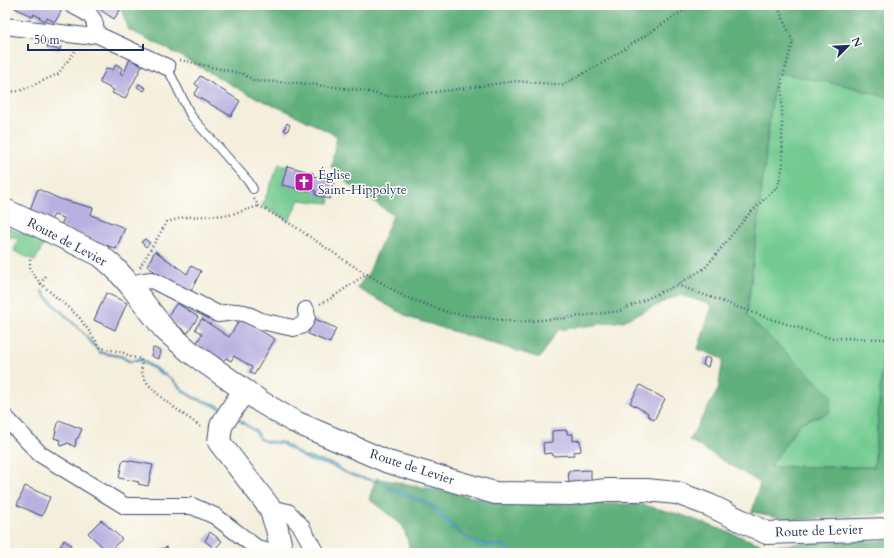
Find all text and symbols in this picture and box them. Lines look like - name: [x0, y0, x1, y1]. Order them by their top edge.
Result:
- scale bar: [28, 26, 143, 52]
- north arrow: [828, 26, 868, 66]
- text: 50 m: [34, 32, 61, 48]
- text: N: [848, 35, 866, 50]
- place label: Église Saint-Hippolyte: [318, 166, 407, 199]
- church icon: Église Saint-Hippolyte: [293, 171, 315, 193]
- street label: Route de Levier: [24, 213, 110, 271]
- street label: Route de Levier: [368, 445, 457, 489]
- street label: Route de Levier: [775, 520, 863, 542]

